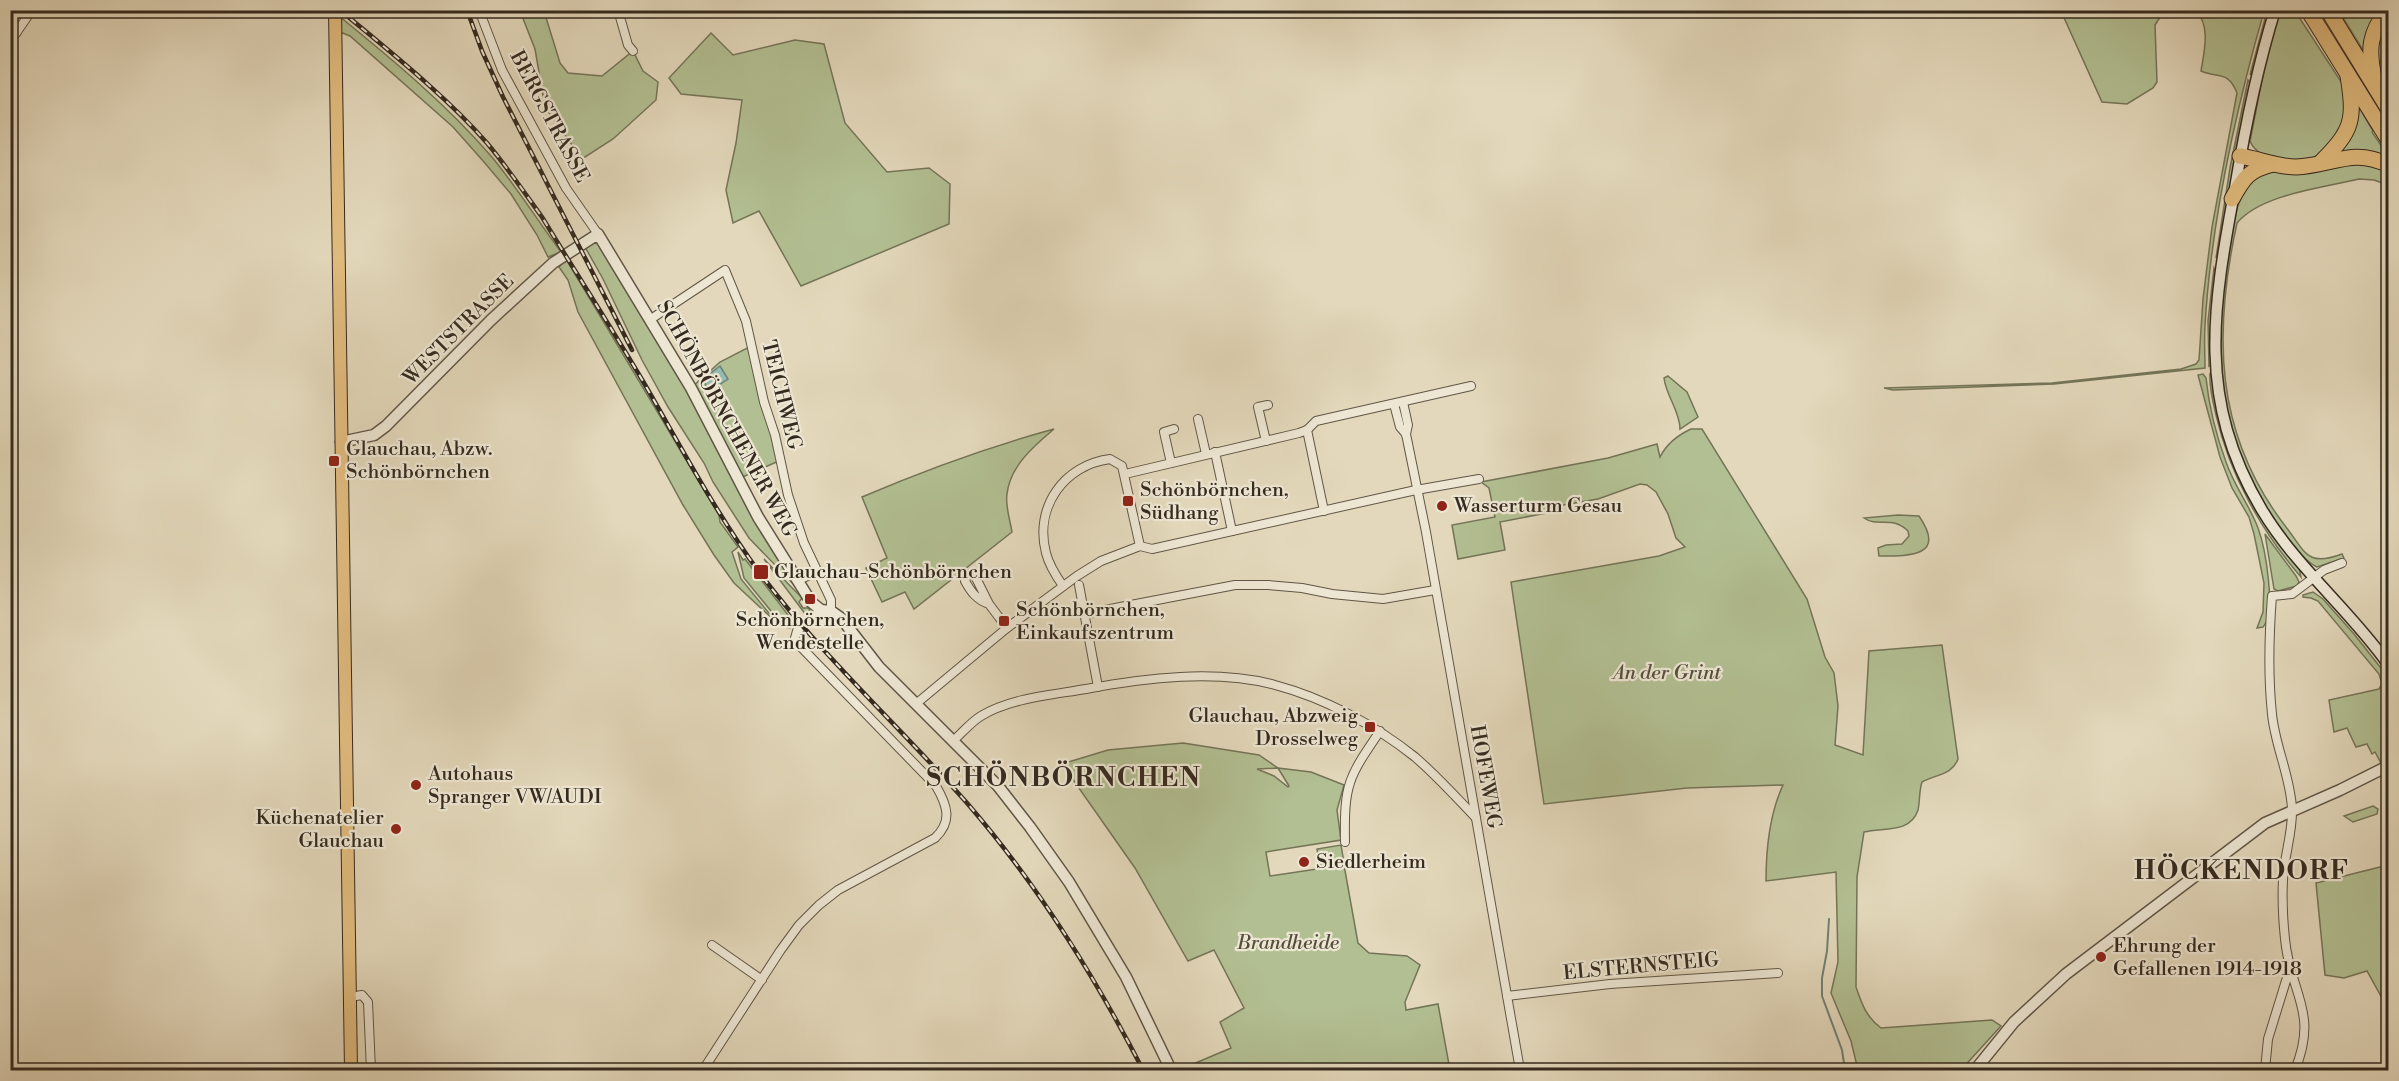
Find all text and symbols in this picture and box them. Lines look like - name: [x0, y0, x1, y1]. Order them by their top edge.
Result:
- street label: BERGSTRASSE: [503, 46, 594, 187]
- street label: WESTSTRASSE: [397, 269, 520, 392]
- street label: SCHÖNBÖRNCHENER WEG: [650, 296, 803, 542]
- street label: TEICHWEG: [755, 338, 807, 453]
- place label: Glauchau, Abzw. Schönbörnchen: [346, 437, 492, 485]
- marker: Glauchau, Abzw. Schönbörnchen: [327, 454, 341, 468]
- place label: Schönbörnchen, Südhang: [1140, 478, 1289, 526]
- marker: Schönbörnchen, Südhang: [1121, 494, 1135, 508]
- place label: Wasserturm Gesau: [1453, 494, 1623, 519]
- marker: Wasserturm Gesau: [1435, 499, 1449, 513]
- place label: Glauchau-Schönbörnchen: [774, 560, 1012, 585]
- marker: Glauchau-Schönbörnchen: [752, 563, 770, 581]
- marker: Schönbörnchen, Wendestelle: [803, 592, 817, 606]
- place label: Schönbörnchen, Einkaufszentrum: [1016, 598, 1174, 646]
- place label: Schönbörnchen, Wendestelle: [736, 608, 884, 656]
- marker: Schönbörnchen, Einkaufszentrum: [997, 614, 1011, 628]
- park label: An der Grint: [1611, 661, 1721, 686]
- place label: Glauchau, Abzweig Drosselweg: [1189, 704, 1359, 752]
- marker: Glauchau, Abzweig Drosselweg: [1363, 720, 1377, 734]
- street label: HOFEWEG: [1464, 723, 1506, 831]
- district label: SCHÖNBÖRNCHEN: [926, 760, 1202, 794]
- place label: Autohaus Spranger VW/AUDI: [427, 762, 602, 810]
- marker: Autohaus Spranger VW/AUDI: [409, 778, 423, 792]
- place label: Küchenatelier Glauchau: [255, 806, 385, 854]
- marker: Küchenatelier Glauchau: [389, 822, 403, 836]
- place label: Siedlerheim: [1316, 850, 1426, 875]
- district label: HÖCKENDORF: [2134, 853, 2350, 887]
- marker: Siedlerheim: [1297, 855, 1311, 869]
- park label: Brandheide: [1236, 931, 1340, 956]
- place label: Ehrung der Gefallenen 1914-1918: [2113, 934, 2302, 982]
- street label: ELSTERNSTEIG: [1562, 948, 1720, 986]
- marker: Ehrung der Gefallenen 1914-1918: [2094, 950, 2108, 964]

